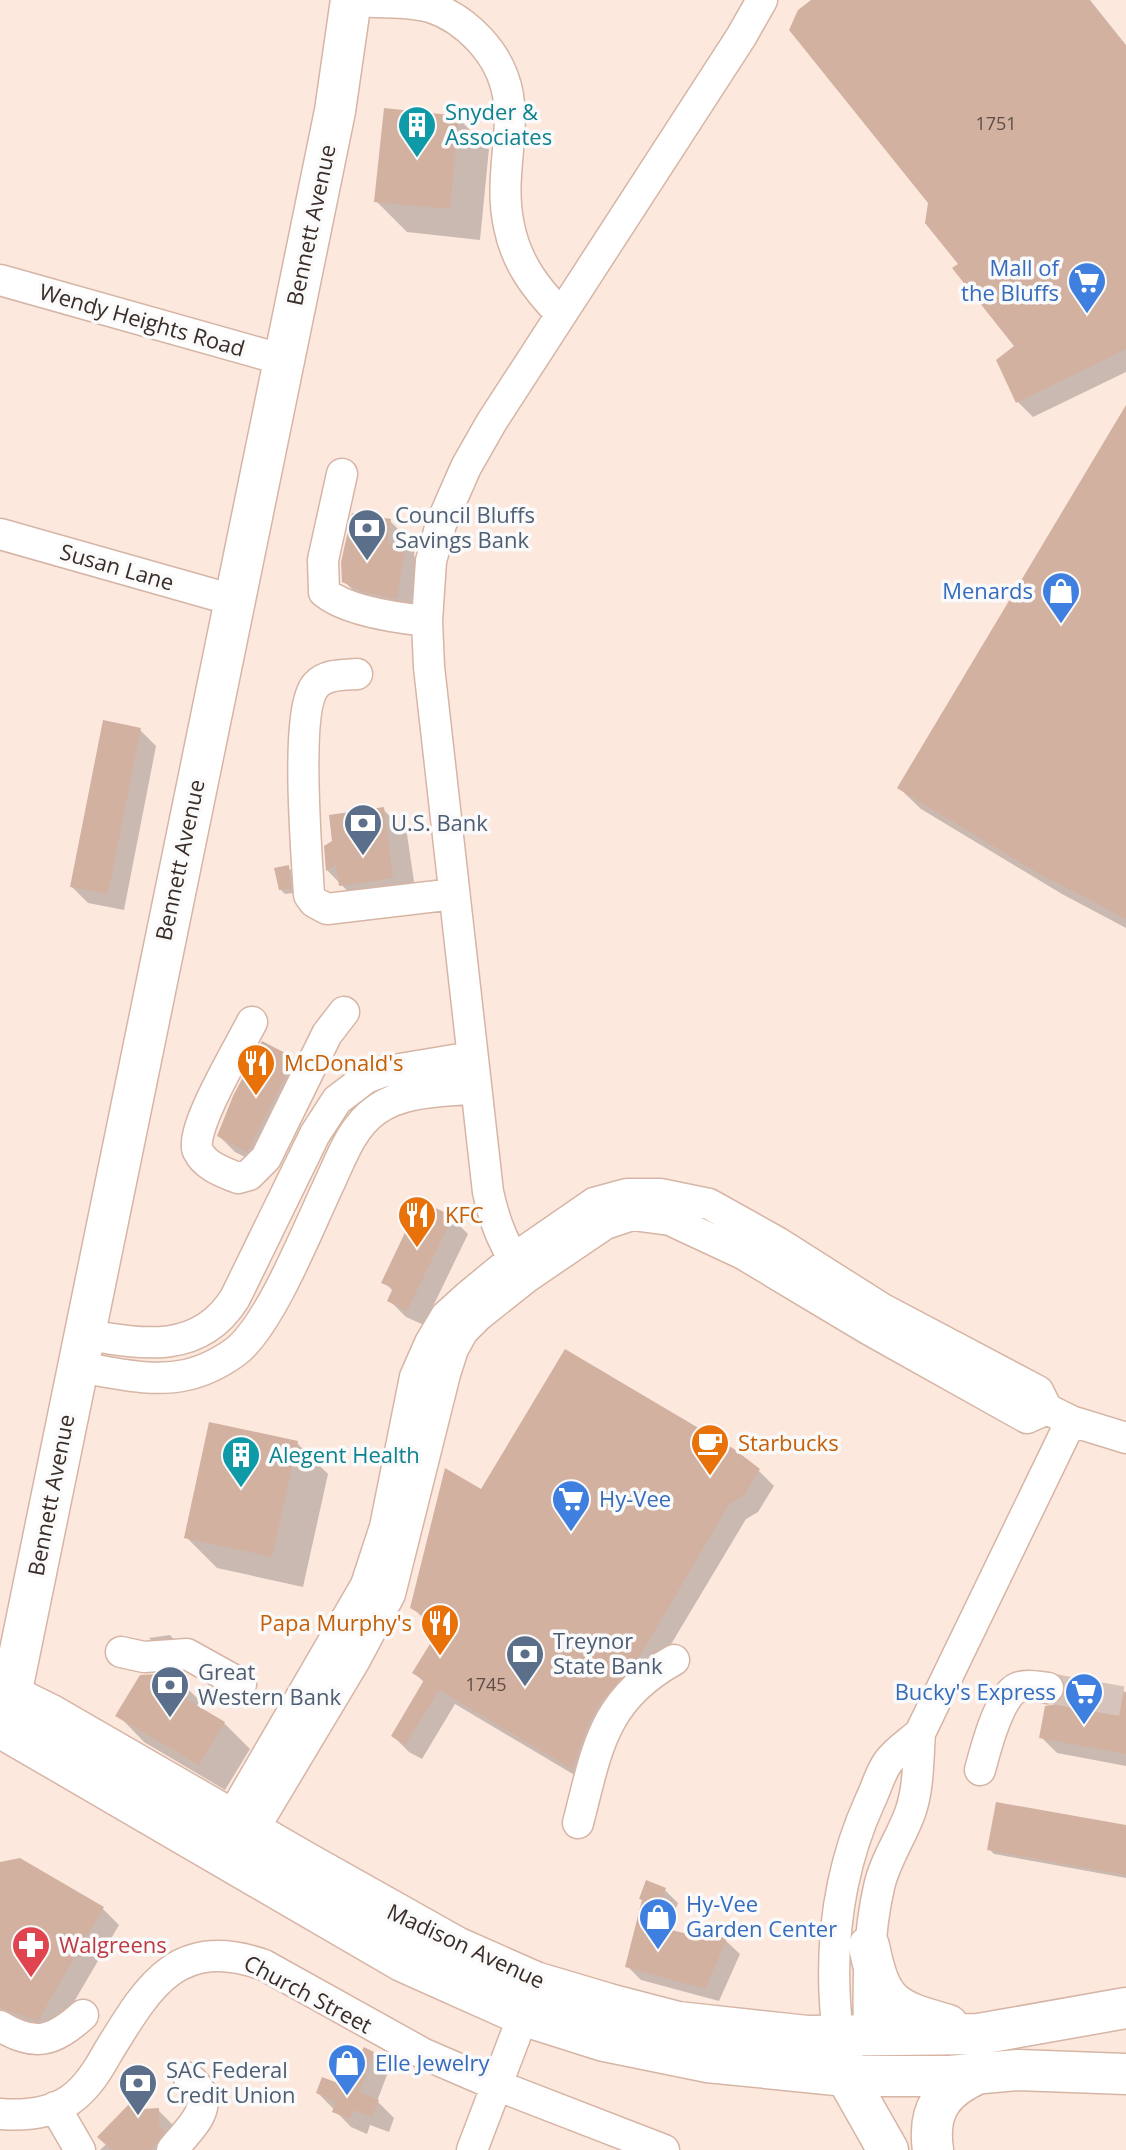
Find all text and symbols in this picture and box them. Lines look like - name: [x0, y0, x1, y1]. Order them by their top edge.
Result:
- place label: Snyder & Associates: [445, 96, 552, 151]
- building icon: Snyder & Associates: [396, 104, 438, 159]
- house number: 1751: [975, 111, 1017, 135]
- street label: Bennett Avenue: [278, 142, 342, 308]
- place label: Mall of the Bluffs: [961, 252, 1061, 307]
- supermarket icon: Mall of the Bluffs: [1066, 260, 1108, 315]
- street label: Wendy Heights Road: [36, 275, 249, 363]
- place label: Council Bluffs Savings Bank: [395, 499, 535, 554]
- bank icon: Council Bluffs Savings Bank: [346, 507, 388, 562]
- street label: Susan Lane: [57, 535, 178, 597]
- shop icon: Menards: [1040, 570, 1082, 625]
- place label: Menards: [942, 575, 1033, 605]
- street label: Bennett Avenue: [147, 777, 211, 943]
- bank icon: U.S. Bank: [342, 802, 384, 857]
- place label: U.S. Bank: [391, 807, 488, 837]
- restaurant icon: McDonald's: [235, 1042, 277, 1097]
- place label: McDonald's: [284, 1047, 404, 1077]
- restaurant icon: KFC: [396, 1194, 438, 1249]
- place label: KFC: [445, 1199, 484, 1229]
- street label: Bennett Avenue: [20, 1411, 80, 1578]
- cafe icon: Starbucks: [689, 1422, 731, 1477]
- place label: Starbucks: [738, 1427, 839, 1457]
- building icon: Alegent Health: [220, 1434, 262, 1489]
- place label: Alegent Health: [269, 1439, 420, 1469]
- supermarket icon: Hy-Vee: [550, 1478, 592, 1533]
- place label: Hy-Vee: [599, 1483, 671, 1513]
- restaurant icon: Papa Murphy's: [419, 1602, 461, 1657]
- place label: Papa Murphy's: [260, 1607, 412, 1637]
- place label: Treynor State Bank: [553, 1625, 663, 1680]
- bank icon: Treynor State Bank: [504, 1633, 546, 1688]
- place label: Great Western Bank: [198, 1656, 341, 1711]
- bank icon: Great Western Bank: [149, 1664, 191, 1719]
- supermarket icon: Bucky's Express: [1063, 1671, 1105, 1726]
- house number: 1745: [465, 1672, 507, 1696]
- place label: Bucky's Express: [895, 1676, 1056, 1706]
- place label: Hy-Vee Garden Center: [686, 1888, 837, 1943]
- street label: Madison Avenue: [383, 1895, 550, 1995]
- shop icon: Hy-Vee Garden Center: [637, 1896, 679, 1951]
- pharmacy icon: Walgreens: [10, 1924, 52, 1979]
- place label: Walgreens: [59, 1929, 167, 1959]
- street label: Church Street: [239, 1947, 378, 2040]
- shop icon: Elle Jewelry: [326, 2042, 368, 2097]
- place label: Elle Jewelry: [375, 2047, 491, 2077]
- place label: SAC Federal Credit Union: [166, 2054, 296, 2109]
- bank icon: SAC Federal Credit Union: [117, 2062, 159, 2117]

